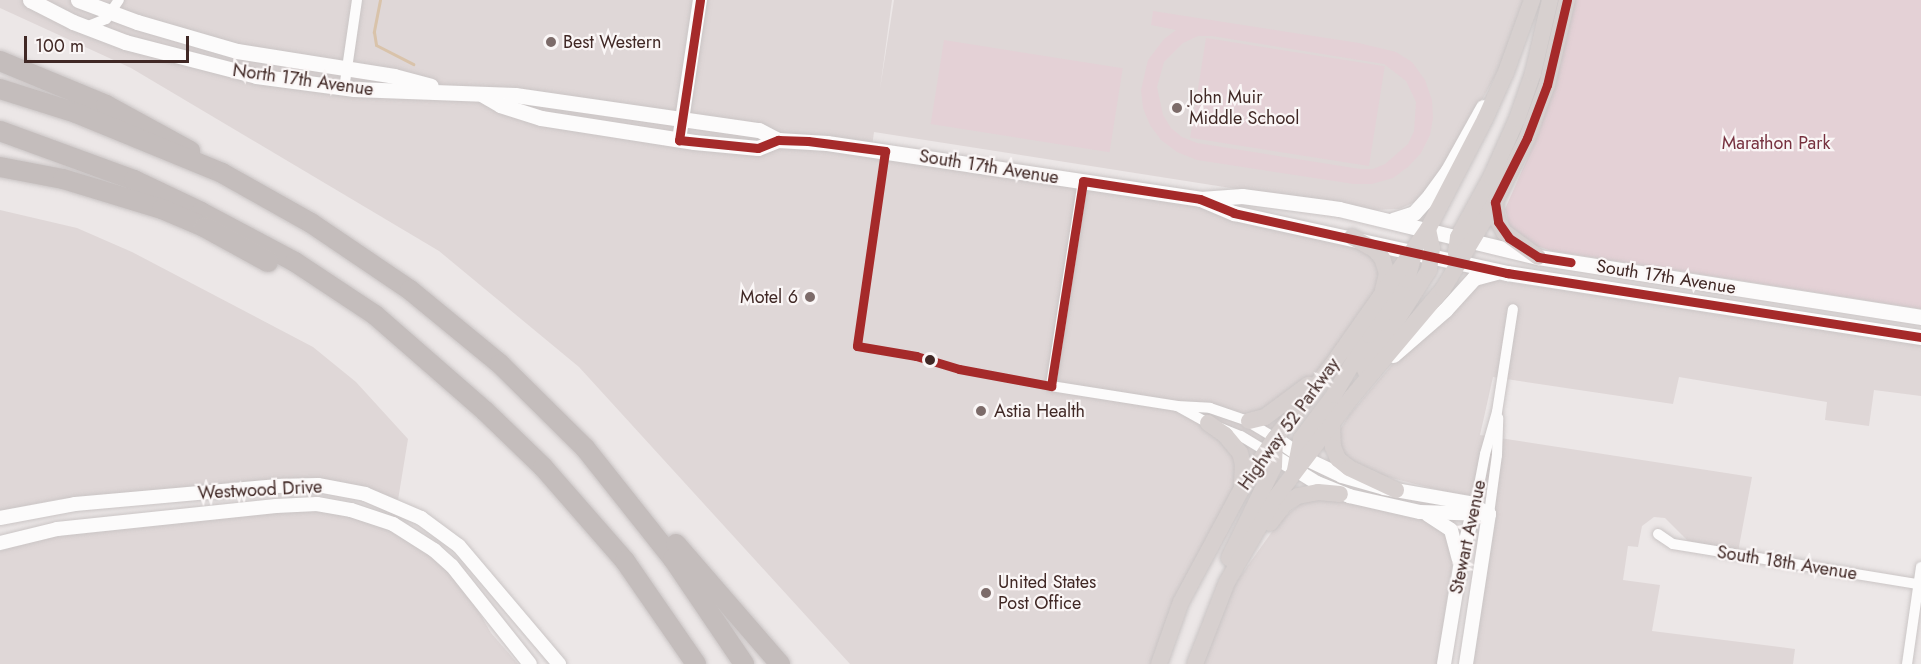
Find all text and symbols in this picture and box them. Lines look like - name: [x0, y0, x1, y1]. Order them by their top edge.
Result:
- scale bar: [27, 24, 192, 62]
- place label: Best Western: [563, 31, 661, 53]
- text: 100 m: [35, 33, 84, 59]
- marker: Best Western: [544, 35, 558, 49]
- street label: North 17th Avenue: [231, 59, 375, 101]
- place label: John Muir Middle School: [1189, 87, 1299, 130]
- marker: John Muir Middle School: [1170, 101, 1184, 115]
- park label: Marathon Park: [1722, 132, 1830, 154]
- street label: South 17th Avenue: [918, 145, 1060, 189]
- street label: South 17th Avenue: [1595, 255, 1737, 299]
- place label: Motel 6: [740, 286, 798, 308]
- marker: Motel 6: [803, 290, 817, 304]
- unlabelled marker: [924, 354, 936, 366]
- street label: Highway 52 Parkway: [1234, 354, 1344, 494]
- place label: Astia Health: [994, 400, 1085, 422]
- marker: Astia Health: [972, 402, 990, 420]
- street label: Westwood Drive: [197, 476, 323, 504]
- street label: Stewart Avenue: [1445, 478, 1491, 596]
- street label: South 18th Avenue: [1715, 541, 1859, 585]
- place label: United States Post Office: [998, 572, 1096, 614]
- marker: United States Post Office: [979, 586, 993, 600]

